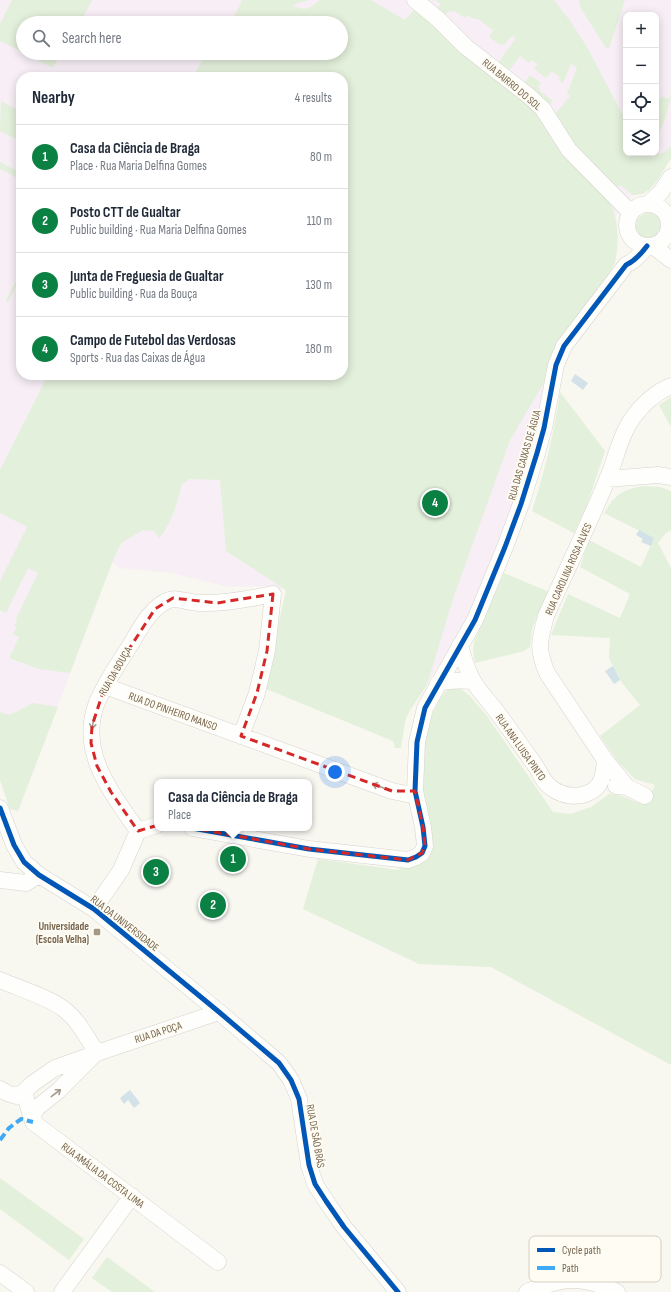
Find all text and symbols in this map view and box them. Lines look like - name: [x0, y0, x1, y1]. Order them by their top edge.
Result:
- map controls: [623, 12, 659, 156]
- button: +: [623, 12, 659, 48]
- search box: [16, 16, 348, 60]
- icon: search: [30, 27, 52, 49]
- text: Search here: [62, 29, 122, 48]
- button: −: [623, 48, 659, 84]
- street label: RUA BAIRRO DO SOL: [480, 56, 544, 113]
- button: locate: [623, 84, 659, 120]
- text: Nearby: [32, 88, 75, 108]
- text: 4 results: [295, 90, 332, 106]
- button: layers: [623, 120, 659, 156]
- text: Casa da Ciência de Braga: [70, 139, 200, 158]
- text: 1: [42, 149, 48, 165]
- text: 80 m: [310, 149, 332, 165]
- text: Place · Rua Maria Delfina Gomes: [70, 158, 207, 174]
- text: Posto CTT de Gualtar: [70, 203, 181, 222]
- text: 2: [42, 213, 48, 229]
- text: 110 m: [307, 213, 332, 229]
- text: Public building · Rua Maria Delfina Gomes: [70, 222, 247, 238]
- text: Junta de Freguesia de Gualtar: [70, 267, 224, 286]
- text: 3: [42, 277, 48, 293]
- text: 130 m: [306, 277, 332, 293]
- text: Public building · Rua da Bouça: [70, 286, 197, 302]
- text: Campo de Futebol das Verdosas: [70, 331, 236, 350]
- text: 4: [42, 341, 48, 357]
- text: 180 m: [306, 341, 332, 357]
- text: Sports · Rua das Caixas de Água: [70, 350, 205, 366]
- street label: RUA DAS CAIXAS DE ÁGUA: [505, 408, 544, 502]
- pin: 4: [422, 488, 448, 518]
- street label: RUA CAROLINA ROSA ALVES: [542, 521, 595, 617]
- street label: RUA DA BOUÇA: [96, 644, 135, 698]
- street label: RUA DO PINHEIRO MANSO: [127, 689, 219, 734]
- street label: RUA ANA LUISA PINTO: [493, 711, 548, 783]
- one-way arrow: [89, 716, 97, 729]
- your location: [325, 762, 345, 782]
- popup: [154, 779, 312, 831]
- one-way arrow: [372, 782, 385, 789]
- text: Casa da Ciência de Braga: [168, 788, 298, 807]
- text: Place: [168, 807, 191, 823]
- pin: 1: [220, 844, 246, 874]
- pin: 3: [143, 857, 169, 887]
- pin: 2: [200, 890, 226, 920]
- street label: RUA DA UNIVERSIDADE: [88, 893, 162, 954]
- place label: Universidade (Escola Velha): [36, 920, 89, 946]
- marker: Universidade (Escola Velha): [92, 927, 102, 937]
- street label: RUA DA POÇA: [133, 1019, 184, 1046]
- one-way arrow: [50, 1089, 61, 1097]
- street label: RUA DE SÃO BRÁS: [304, 1103, 329, 1169]
- street label: RUA AMÁLIA DA COSTA LIMA: [59, 1140, 147, 1211]
- legend: [529, 1236, 661, 1282]
- text: Cycle path: [562, 1244, 601, 1257]
- text: Path: [562, 1262, 579, 1275]

